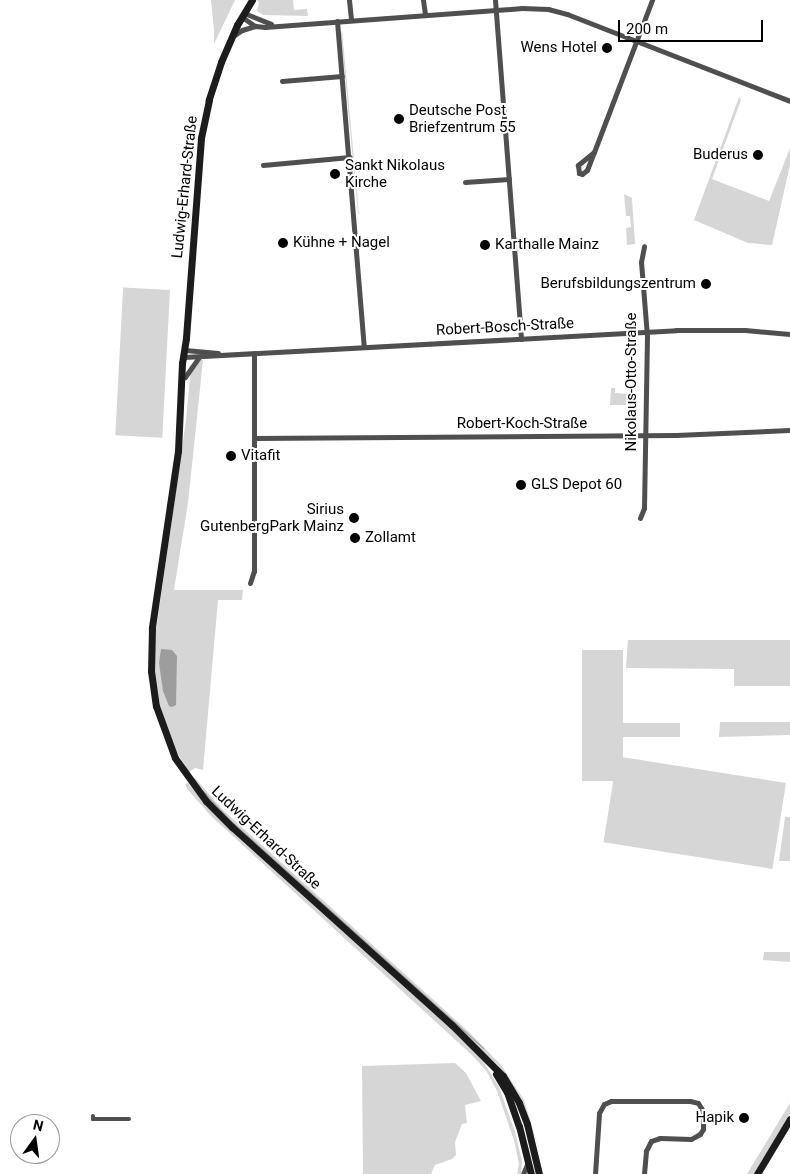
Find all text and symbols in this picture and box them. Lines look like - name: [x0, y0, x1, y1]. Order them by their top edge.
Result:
- scale bar: [620, 10, 765, 42]
- text: 200 m: [626, 20, 668, 38]
- place label: Wens Hotel: [520, 39, 597, 57]
- marker: Wens Hotel: [601, 42, 613, 54]
- place label: Deutsche Post Briefzentrum 55: [409, 101, 516, 136]
- marker: Deutsche Post Briefzentrum 55: [393, 113, 405, 125]
- street label: Ludwig-Erhard-Straße: [169, 115, 201, 259]
- place label: Buderus: [693, 146, 748, 164]
- marker: Buderus: [752, 149, 764, 161]
- place label: Sankt Nikolaus Kirche: [345, 156, 445, 191]
- marker: Sankt Nikolaus Kirche: [329, 168, 341, 180]
- place label: Kühne + Nagel: [293, 234, 390, 252]
- place label: Karthalle Mainz: [495, 236, 599, 254]
- marker: Kühne + Nagel: [277, 237, 289, 249]
- marker: Karthalle Mainz: [479, 239, 491, 251]
- place label: Berufsbildungszentrum: [541, 275, 696, 293]
- marker: Berufsbildungszentrum: [700, 278, 712, 290]
- street label: Nikolaus-Otto-Straße: [623, 313, 641, 451]
- street label: Robert-Bosch-Straße: [436, 314, 574, 340]
- street label: Robert-Koch-Straße: [457, 415, 587, 433]
- place label: Vitafit: [241, 447, 280, 465]
- marker: Vitafit: [225, 450, 237, 462]
- place label: GLS Depot 60: [531, 476, 622, 494]
- marker: GLS Depot 60: [515, 479, 527, 491]
- place label: Sirius GutenbergPark Mainz: [200, 500, 344, 535]
- marker: Sirius GutenbergPark Mainz: [348, 512, 360, 524]
- place label: Zollamt: [365, 529, 416, 547]
- marker: Zollamt: [349, 532, 361, 544]
- street label: Ludwig-Erhard-Straße: [208, 783, 324, 893]
- place label: Hapik: [695, 1109, 734, 1127]
- marker: Hapik: [738, 1112, 750, 1124]
- north arrow: [10, 1114, 60, 1164]
- text: N: [32, 1116, 45, 1134]

